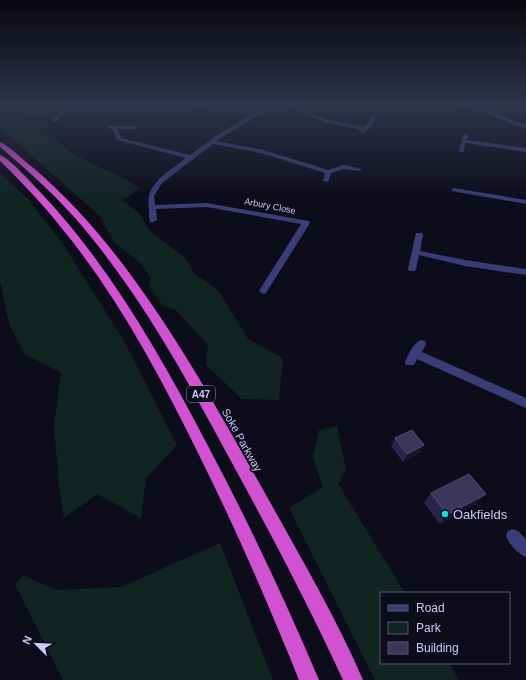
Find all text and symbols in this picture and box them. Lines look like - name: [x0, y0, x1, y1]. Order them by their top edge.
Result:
- street label: Arbury Close: [244, 196, 296, 216]
- road number: A47: [187, 386, 215, 402]
- street label: Soke Parkway: [220, 406, 265, 474]
- place label: Oakfields: [453, 507, 508, 522]
- marker: Oakfields: [440, 509, 450, 519]
- legend: [380, 592, 510, 664]
- text: Road: [416, 601, 445, 615]
- text: Park: [416, 621, 442, 635]
- north arrow: [16, 624, 56, 664]
- text: N: [20, 634, 34, 646]
- text: Building: [416, 641, 459, 655]

